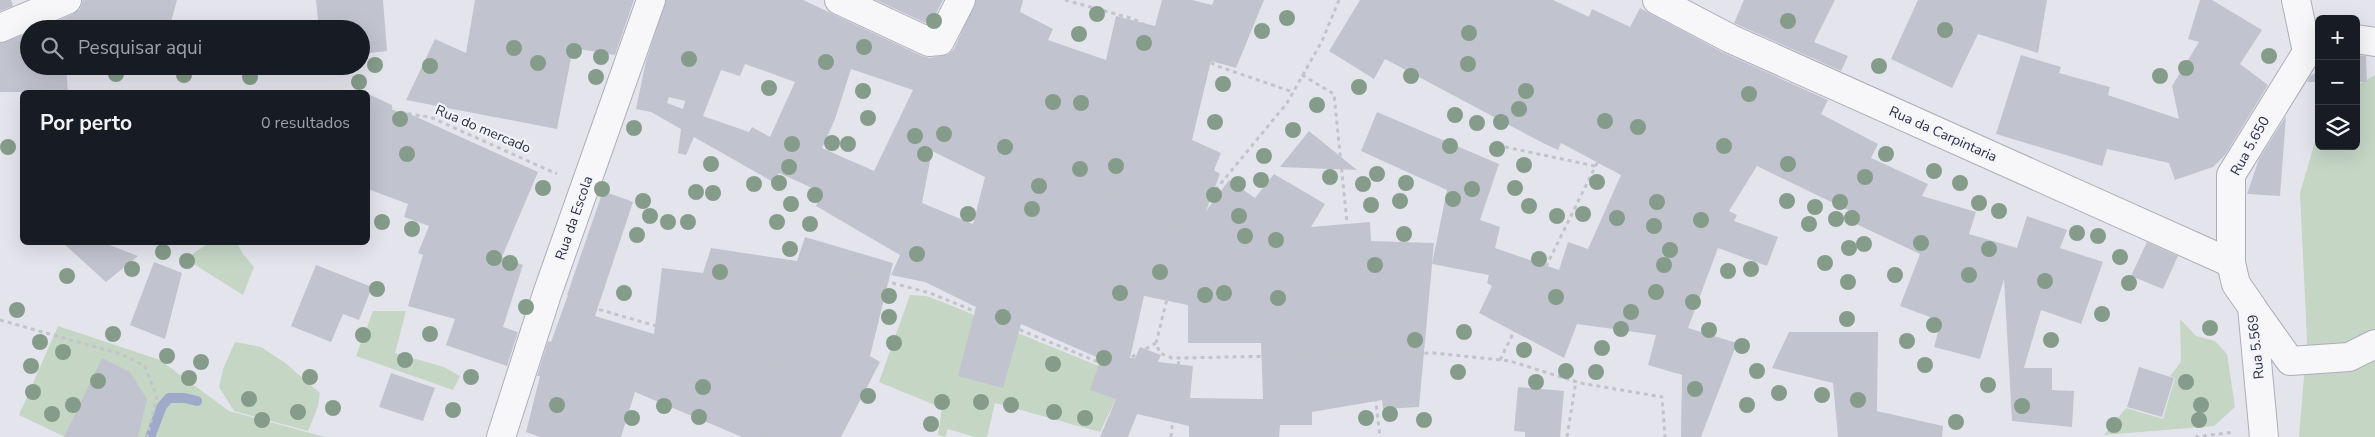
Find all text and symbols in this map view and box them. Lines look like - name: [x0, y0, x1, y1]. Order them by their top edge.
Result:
- map controls: [2315, 15, 2360, 150]
- button: +: [2315, 15, 2360, 60]
- search box: [20, 20, 370, 75]
- icon: search: [38, 34, 66, 62]
- text: Pesquisar aqui: [78, 35, 202, 61]
- button: −: [2315, 60, 2360, 105]
- street label: Rua do mercado: [432, 100, 534, 158]
- street label: Rua da Carpintaria: [1886, 102, 2000, 166]
- button: layers: [2315, 105, 2360, 150]
- text: Por perto: [40, 109, 132, 137]
- text: 0 resultados: [261, 112, 350, 134]
- street label: Rua 5.650: [2226, 113, 2274, 179]
- street label: Rua da Escola: [551, 173, 597, 263]
- street label: Rua 5.569: [2243, 314, 2269, 380]

